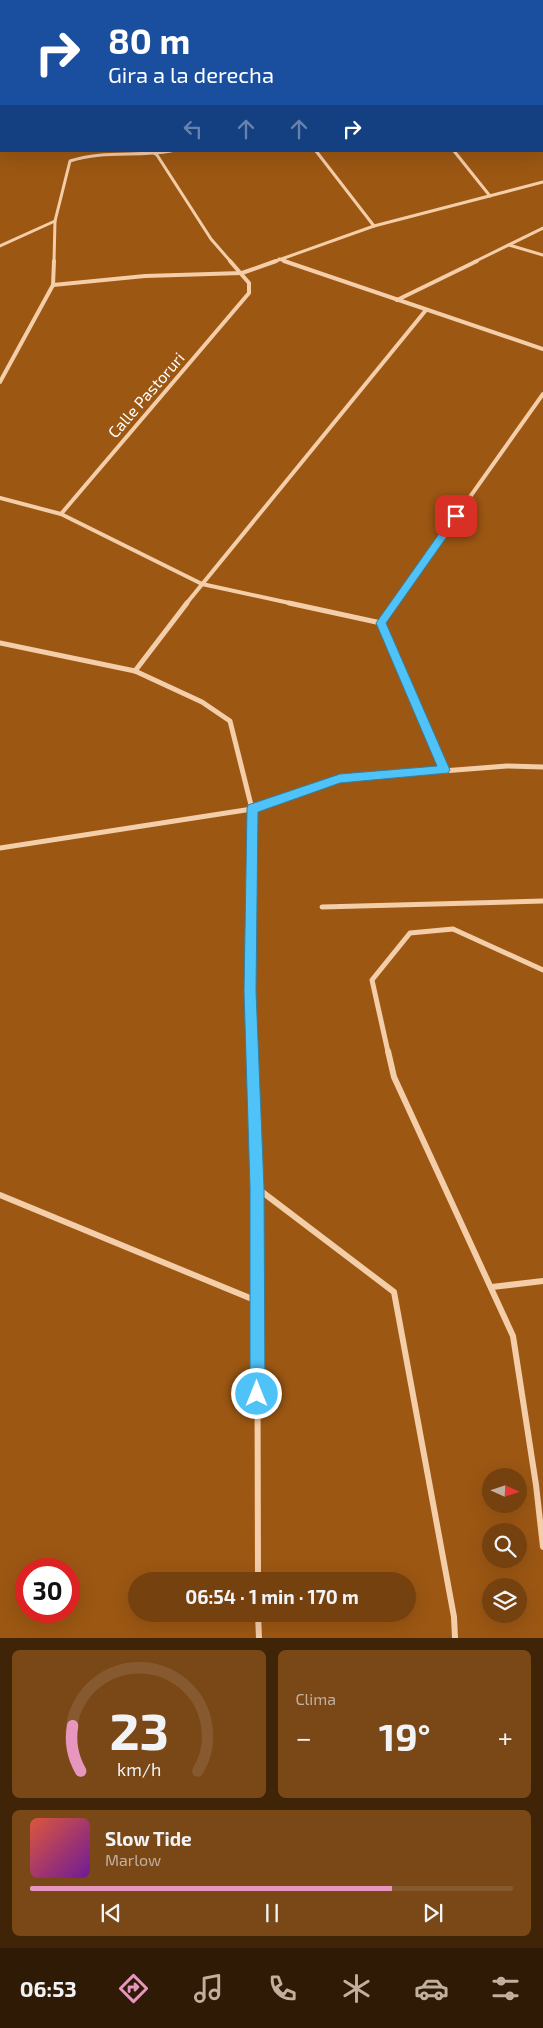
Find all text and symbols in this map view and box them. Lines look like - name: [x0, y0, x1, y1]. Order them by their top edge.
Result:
- text: 80 m: [108, 19, 190, 61]
- icon: right: [25, 20, 90, 85]
- text: Gira a la derecha: [108, 61, 274, 87]
- icon: left: [179, 115, 207, 143]
- icon: ahead: [232, 115, 260, 143]
- icon: ahead: [285, 115, 313, 143]
- icon: right: [338, 115, 366, 143]
- street label: Calle Pastoruri: [103, 348, 188, 441]
- pin: [435, 495, 477, 537]
- icon: arrive: [442, 502, 470, 530]
- position arrow: [230, 1367, 282, 1419]
- north arrow: [482, 1468, 528, 1512]
- map controls: [482, 1468, 527, 1623]
- button: search: [482, 1523, 527, 1568]
- speed limit sign: 30: [15, 1558, 80, 1623]
- button: layers: [482, 1578, 527, 1623]
- text: 06:54 · 1 min · 170 m: [185, 1585, 359, 1608]
- text: Clima: [296, 1689, 336, 1708]
- text: 23: [109, 1698, 169, 1760]
- text: 19°: [379, 1713, 431, 1759]
- text: −: [296, 1720, 312, 1754]
- text: +: [498, 1720, 513, 1754]
- text: km/h: [117, 1758, 161, 1780]
- text: Slow Tide: [105, 1827, 192, 1850]
- text: Marlow: [105, 1850, 161, 1869]
- icon: previous: [97, 1899, 125, 1927]
- icon: pause: [258, 1899, 286, 1927]
- icon: next: [419, 1899, 447, 1927]
- icon: directions: [116, 1971, 151, 2006]
- icon: music: [191, 1971, 226, 2006]
- icon: phone: [265, 1971, 300, 2006]
- icon: climate: [339, 1971, 374, 2006]
- icon: car: [414, 1971, 449, 2006]
- icon: filters: [488, 1971, 523, 2006]
- text: 06:53: [20, 1975, 77, 2001]

